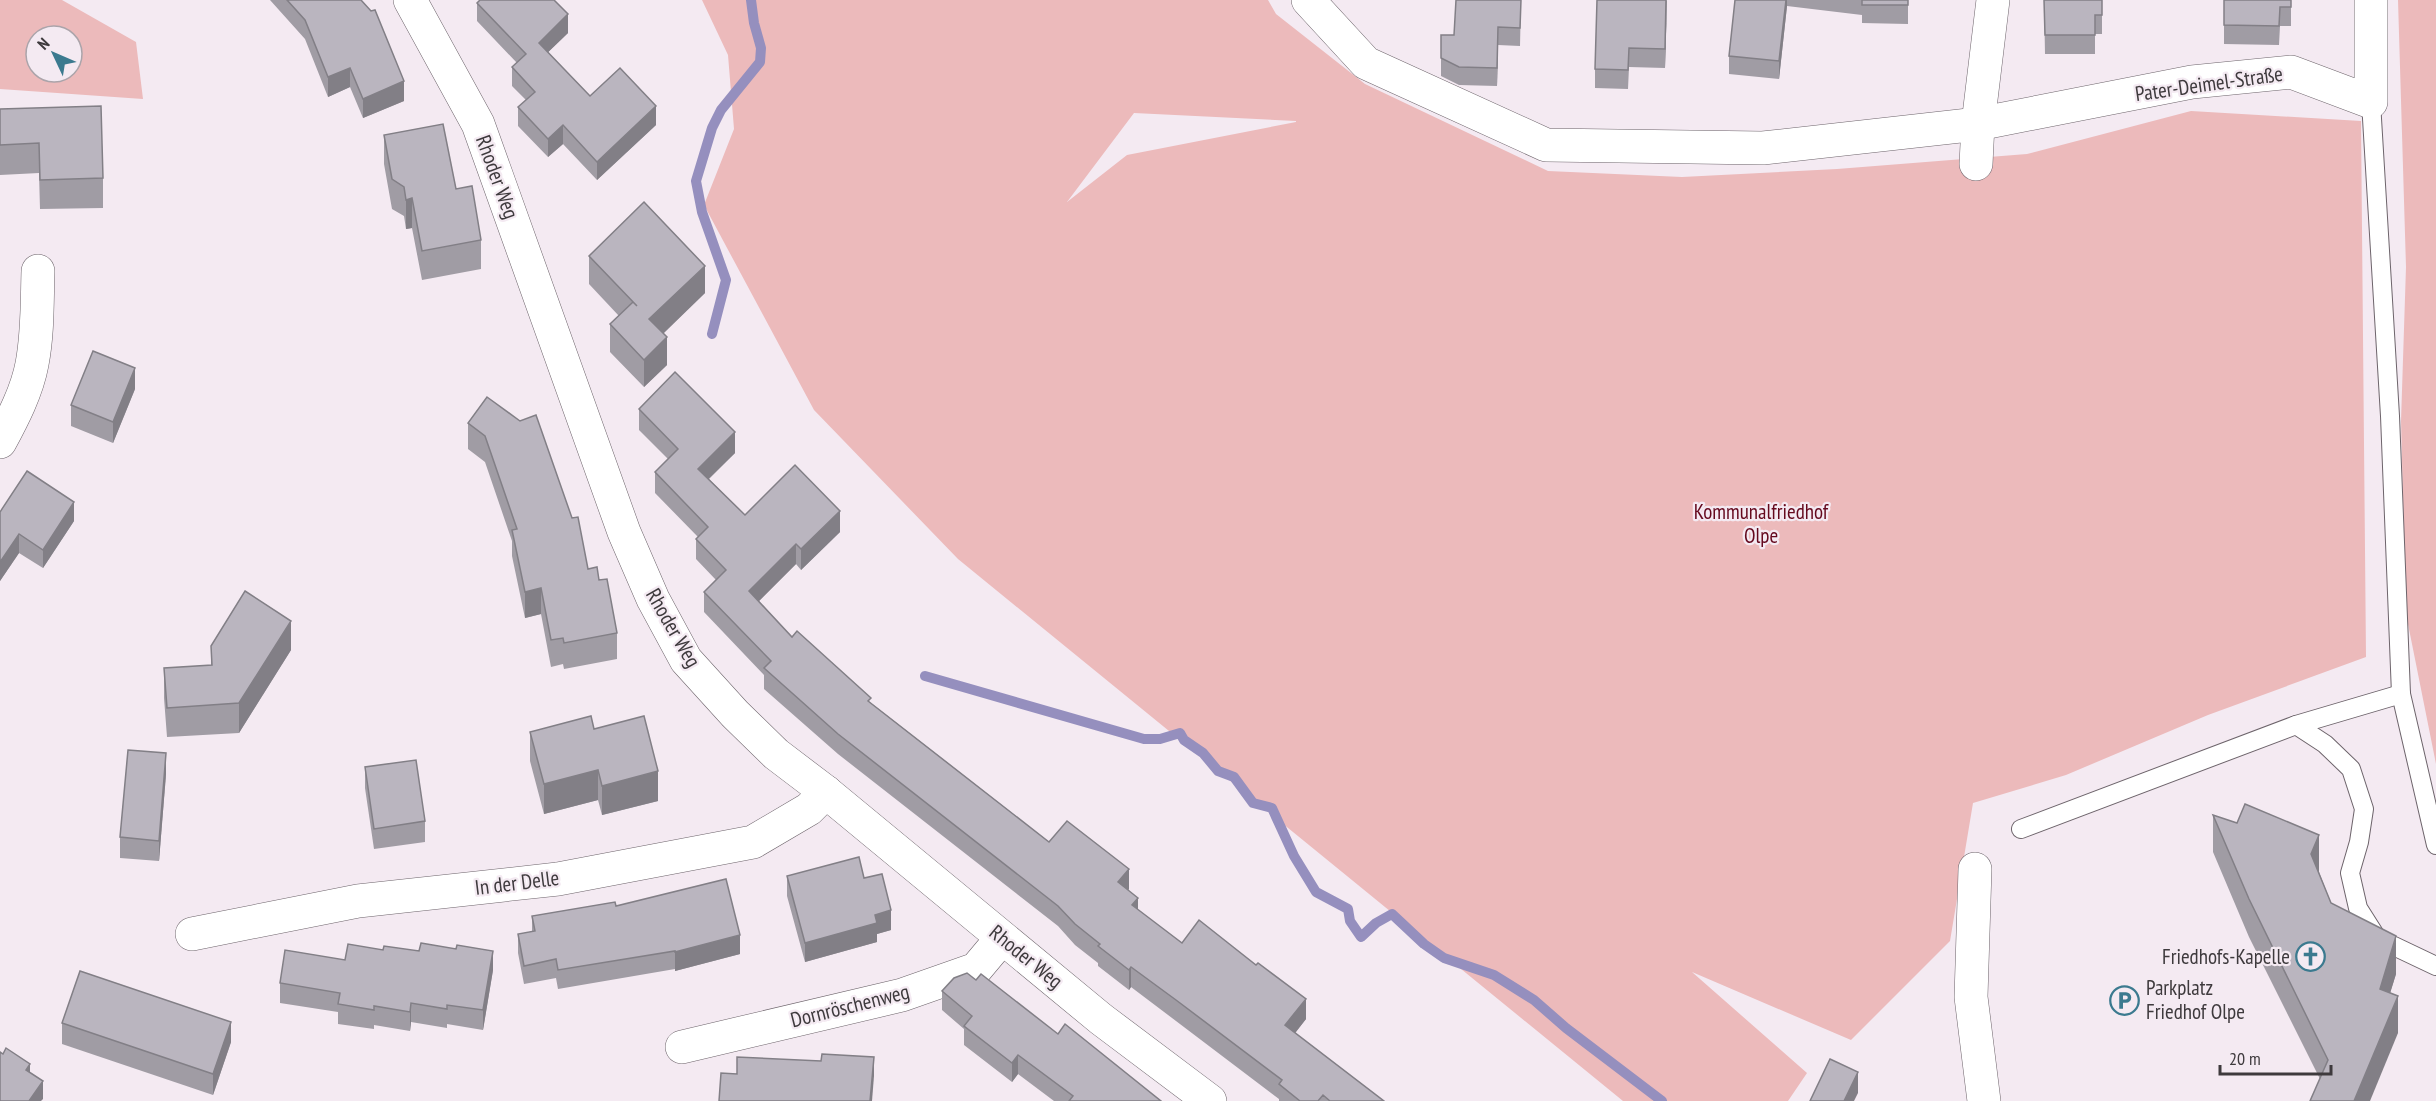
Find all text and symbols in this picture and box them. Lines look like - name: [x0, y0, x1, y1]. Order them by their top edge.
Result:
- north arrow: [24, 24, 84, 84]
- text: N: [33, 34, 53, 54]
- street label: Pater-Deimel-Straße: [2133, 60, 2285, 107]
- street label: Rhoder Weg: [470, 131, 525, 222]
- park label: Kommunalfriedhof Olpe: [1694, 498, 1829, 549]
- street label: Rhoder Weg: [640, 583, 707, 672]
- street label: In der Delle: [473, 864, 561, 901]
- street label: Rhoder Weg: [984, 919, 1069, 994]
- church icon: Friedhofs-Kapelle: [2295, 941, 2327, 973]
- place label: Friedhofs-Kapelle: [2162, 943, 2290, 970]
- place label: Parkplatz Friedhof Olpe: [2146, 974, 2245, 1025]
- street label: Dornröschenweg: [788, 978, 912, 1033]
- parking icon: Parkplatz Friedhof Olpe: [2109, 984, 2141, 1016]
- scale bar: [2220, 1038, 2331, 1076]
- text: 20 m: [2229, 1047, 2261, 1070]

